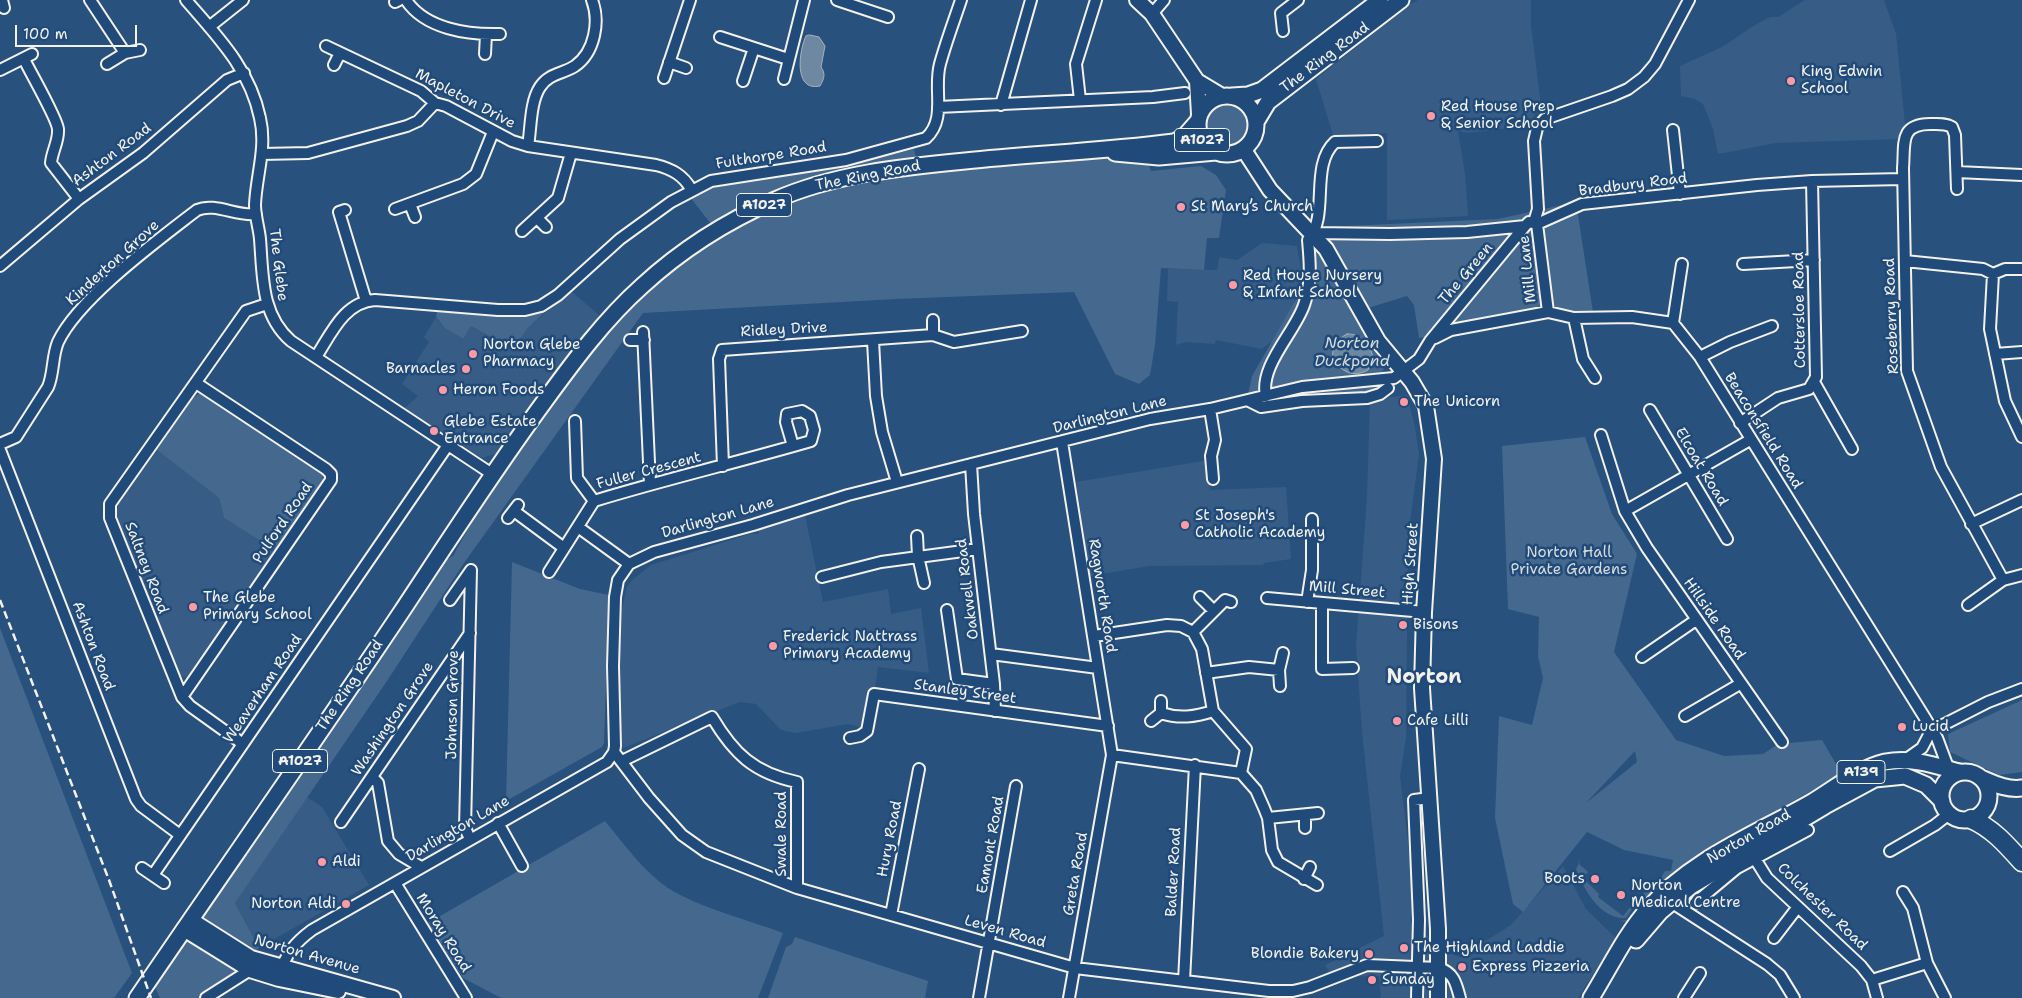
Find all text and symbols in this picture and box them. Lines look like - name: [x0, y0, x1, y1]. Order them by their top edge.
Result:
- scale bar: [18, 15, 140, 47]
- street label: The Ring Road: [1277, 19, 1373, 97]
- text: 100 m: [23, 24, 68, 44]
- place label: King Edwin School: [1801, 63, 1882, 98]
- street label: Mapleton Drive: [412, 65, 518, 133]
- marker: King Edwin School: [1785, 75, 1797, 87]
- place label: Red House Prep & Senior School: [1441, 98, 1555, 133]
- marker: Red House Prep & Senior School: [1425, 110, 1437, 122]
- street label: Ashton Road: [69, 119, 155, 191]
- road number: A1027: [1174, 128, 1230, 152]
- street label: Fulthorpe Road: [714, 138, 828, 174]
- street label: The Ring Road: [814, 157, 922, 195]
- street label: Bradbury Road: [1578, 169, 1688, 201]
- road number: A1027: [736, 194, 792, 216]
- place label: St Mary’s Church: [1191, 198, 1313, 216]
- marker: St Mary’s Church: [1175, 201, 1187, 213]
- street label: Kinderton Grove: [63, 216, 163, 310]
- street label: The Glebe: [265, 228, 291, 302]
- street label: Mill Lane: [1516, 234, 1540, 304]
- street label: The Green: [1435, 240, 1497, 308]
- street label: Cottersloe Road: [1790, 252, 1810, 368]
- street label: Roseberry Road: [1881, 258, 1903, 374]
- place label: Red House Nursery & Infant School: [1243, 267, 1382, 302]
- marker: Red House Nursery & Infant School: [1227, 279, 1239, 291]
- street label: Ridley Drive: [740, 319, 828, 341]
- water label: Norton Duckpond: [1314, 334, 1390, 372]
- place label: Norton Glebe Pharmacy: [483, 336, 581, 371]
- marker: Norton Glebe Pharmacy: [467, 348, 479, 360]
- place label: Barnacles: [386, 360, 456, 378]
- marker: Barnacles: [460, 363, 472, 375]
- street label: Beaconsfield Road: [1720, 370, 1806, 492]
- place label: Heron Foods: [453, 381, 545, 399]
- marker: Heron Foods: [437, 384, 449, 396]
- street label: Darlington Lane: [1051, 392, 1169, 438]
- place label: The Unicorn: [1414, 393, 1500, 411]
- marker: The Unicorn: [1398, 396, 1410, 408]
- place label: Glebe Estate Entrance: [444, 413, 537, 448]
- marker: Glebe Estate Entrance: [428, 425, 440, 437]
- street label: Elcoat Road: [1671, 425, 1731, 509]
- street label: Fuller Crescent: [595, 448, 703, 494]
- street label: Pulford Road: [249, 479, 317, 567]
- street label: Darlington Lane: [660, 493, 776, 543]
- place label: St Joseph's Catholic Academy: [1195, 507, 1325, 542]
- marker: St Joseph's Catholic Academy: [1179, 519, 1191, 531]
- street label: Saltney Road: [120, 520, 172, 616]
- street label: High Street: [1399, 522, 1423, 606]
- street label: Oakwell Road: [953, 538, 983, 640]
- street label: Ragworth Road: [1084, 538, 1120, 654]
- park label: Norton Hall Private Gardens: [1511, 544, 1627, 579]
- street label: Hillside Road: [1679, 575, 1749, 663]
- street label: Mill Street: [1308, 578, 1386, 602]
- place label: The Glebe Primary School: [203, 589, 312, 624]
- street label: Ashton Road: [68, 599, 118, 693]
- marker: The Glebe Primary School: [187, 601, 199, 613]
- place label: Bisons: [1413, 616, 1459, 634]
- marker: Bisons: [1397, 619, 1409, 631]
- place label: Frederick Nattrass Primary Academy: [783, 628, 917, 663]
- street label: Weaverham Road: [220, 631, 306, 747]
- street label: The Ring Road: [313, 637, 387, 735]
- marker: Frederick Nattrass Primary Academy: [767, 640, 779, 652]
- street label: Johnson Grove: [443, 650, 463, 760]
- street label: Washington Grove: [348, 658, 438, 780]
- district label: Norton: [1387, 666, 1461, 690]
- street label: Stanley Street: [913, 676, 1017, 708]
- place label: Cafe Lilli: [1407, 712, 1469, 730]
- marker: Cafe Lilli: [1391, 715, 1403, 727]
- place label: Lucid: [1912, 718, 1949, 736]
- marker: Lucid: [1896, 721, 1908, 733]
- road number: A1027: [272, 749, 328, 772]
- road number: A139: [1837, 760, 1885, 784]
- street label: Swale Road: [773, 791, 791, 877]
- street label: Darlington Lane: [403, 792, 513, 866]
- street label: Eamont Road: [974, 795, 1008, 895]
- street label: Hury Road: [874, 799, 906, 879]
- street label: Norton Road: [1704, 806, 1794, 868]
- street label: Balder Road: [1163, 827, 1185, 917]
- street label: Greta Road: [1060, 831, 1092, 917]
- place label: Aldi: [332, 853, 361, 871]
- marker: Aldi: [316, 856, 328, 868]
- street label: Colchester Road: [1773, 859, 1871, 955]
- place label: Boots: [1544, 870, 1585, 888]
- marker: Boots: [1589, 873, 1601, 885]
- place label: Norton Medical Centre: [1631, 877, 1741, 912]
- marker: Norton Medical Centre: [1615, 889, 1627, 901]
- street label: Moray Road: [412, 890, 474, 976]
- place label: Norton Aldi: [251, 895, 336, 913]
- marker: Norton Aldi: [340, 898, 352, 910]
- street label: Leven Road: [962, 912, 1048, 952]
- street label: Norton Avenue: [252, 931, 362, 979]
- place label: The Highland Laddie: [1414, 939, 1565, 957]
- marker: The Highland Laddie: [1398, 942, 1410, 954]
- place label: Blondie Bakery: [1251, 945, 1359, 963]
- marker: Blondie Bakery: [1363, 948, 1375, 960]
- place label: Express Pizzeria: [1472, 958, 1589, 976]
- marker: Express Pizzeria: [1456, 961, 1468, 973]
- place label: Sunday: [1382, 971, 1435, 989]
- marker: Sunday: [1366, 974, 1378, 986]

